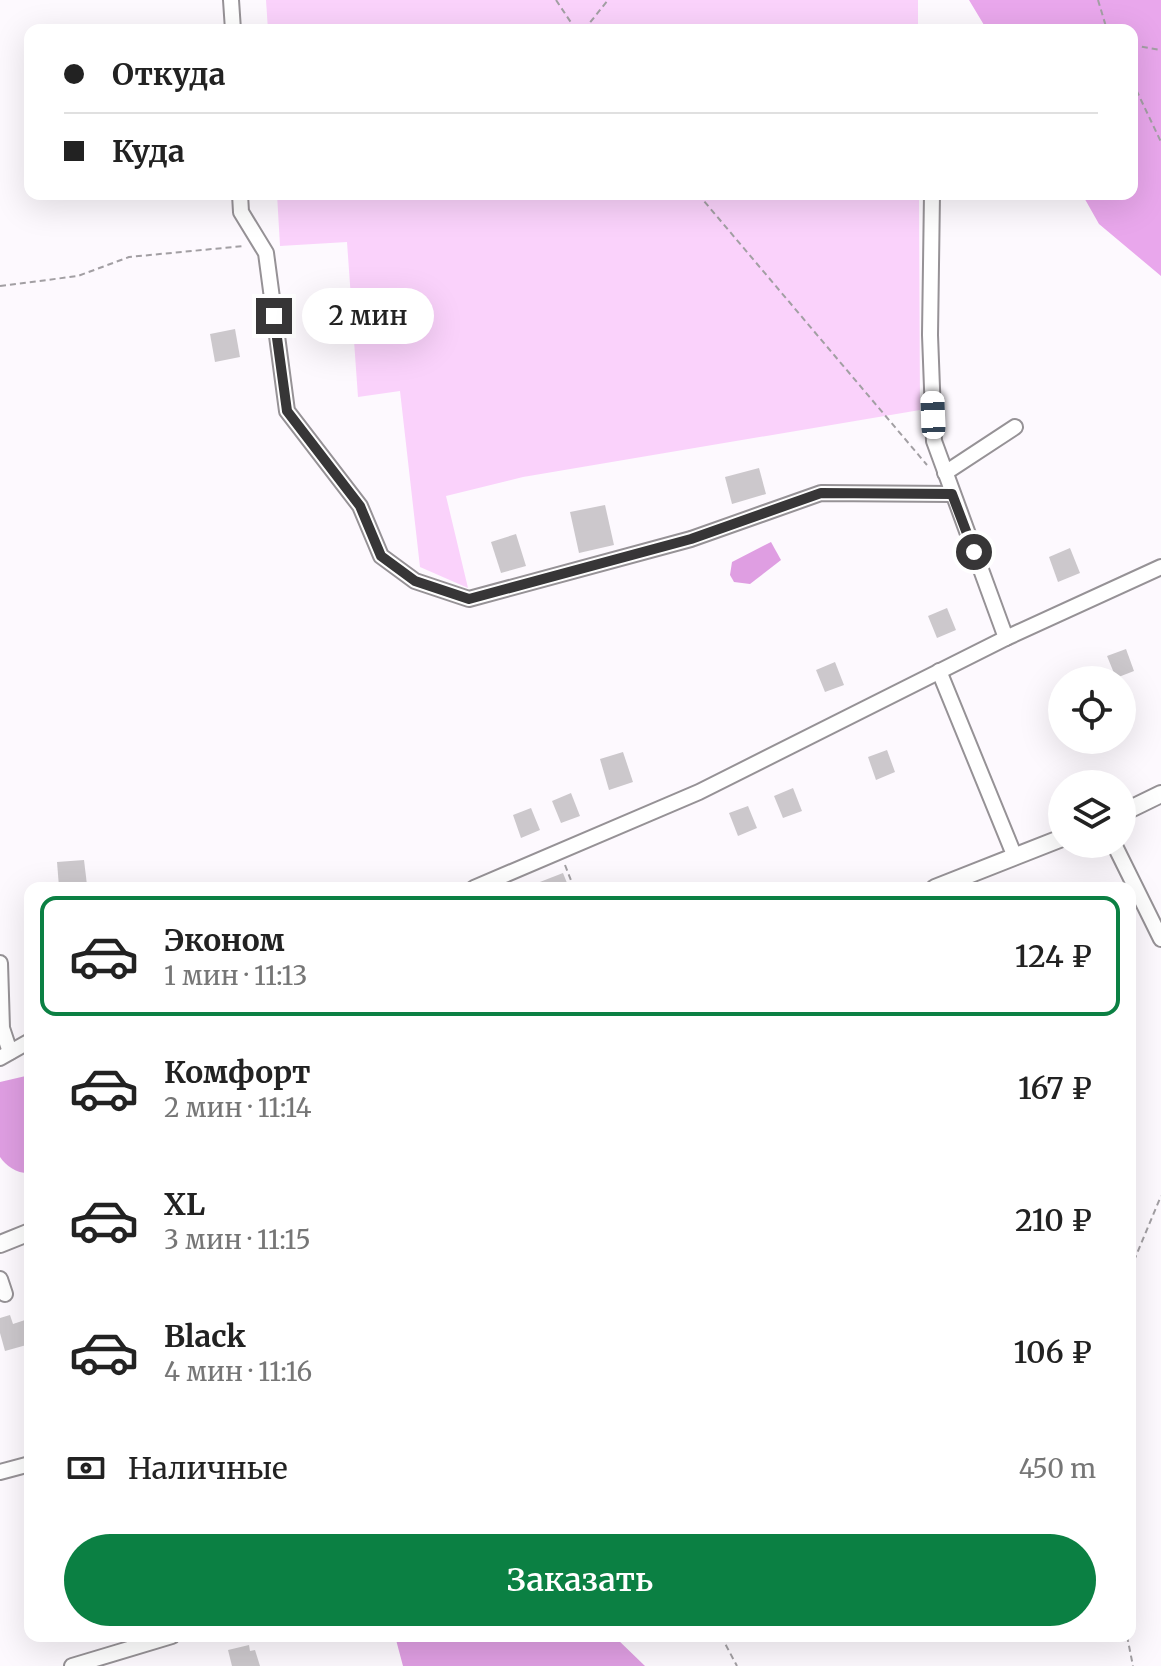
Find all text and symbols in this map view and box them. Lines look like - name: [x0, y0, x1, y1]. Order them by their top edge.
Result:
- text: Откуда: [112, 55, 225, 93]
- text: Куда: [112, 132, 185, 170]
- callout: 2 мин: [302, 288, 434, 344]
- route end: [256, 298, 292, 334]
- text: 2 мин: [329, 299, 407, 332]
- car: [920, 391, 946, 439]
- route start: [956, 534, 992, 570]
- map controls: [1048, 666, 1136, 858]
- button: locate: [1048, 666, 1136, 754]
- button: layers: [1048, 770, 1136, 858]
- icon: car: [68, 920, 140, 992]
- text: Эконом: [164, 921, 285, 959]
- text: 124 ₽: [1015, 937, 1092, 975]
- text: 1 мин · 11:13: [164, 959, 307, 992]
- icon: car: [68, 1052, 140, 1124]
- text: Комфорт: [164, 1053, 311, 1091]
- text: 167 ₽: [1018, 1069, 1092, 1107]
- text: 2 мин · 11:14: [164, 1091, 312, 1124]
- icon: car: [68, 1184, 140, 1256]
- text: XL: [164, 1185, 205, 1223]
- text: 210 ₽: [1015, 1201, 1092, 1239]
- text: 3 мин · 11:15: [164, 1223, 311, 1256]
- icon: car: [68, 1316, 140, 1388]
- text: Black: [164, 1317, 246, 1355]
- text: 106 ₽: [1014, 1333, 1092, 1371]
- text: 4 мин · 11:16: [164, 1355, 312, 1388]
- icon: cash: [64, 1446, 108, 1490]
- text: Наличные: [128, 1449, 288, 1487]
- text: 450 m: [1019, 1452, 1096, 1485]
- button: Заказать: [64, 1534, 1096, 1626]

